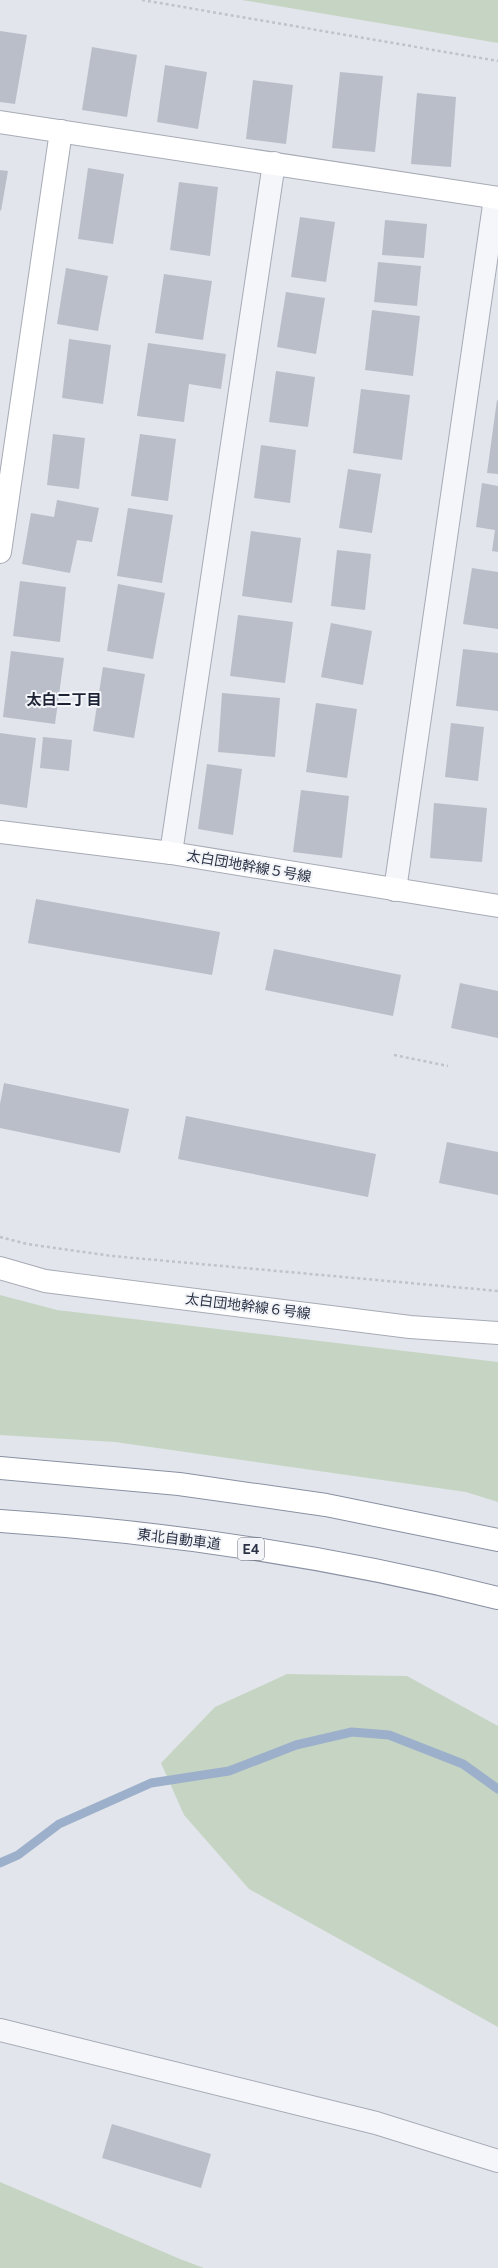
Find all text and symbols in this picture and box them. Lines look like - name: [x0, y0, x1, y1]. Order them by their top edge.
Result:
- district label: 太白二丁目: [26, 691, 102, 708]
- street label: 太白団地幹線５号線: [186, 847, 312, 885]
- street label: 太白団地幹線６号線: [184, 1290, 312, 1322]
- street label: 東北自動車道: [136, 1526, 222, 1552]
- road number: E4: [238, 1538, 264, 1560]

